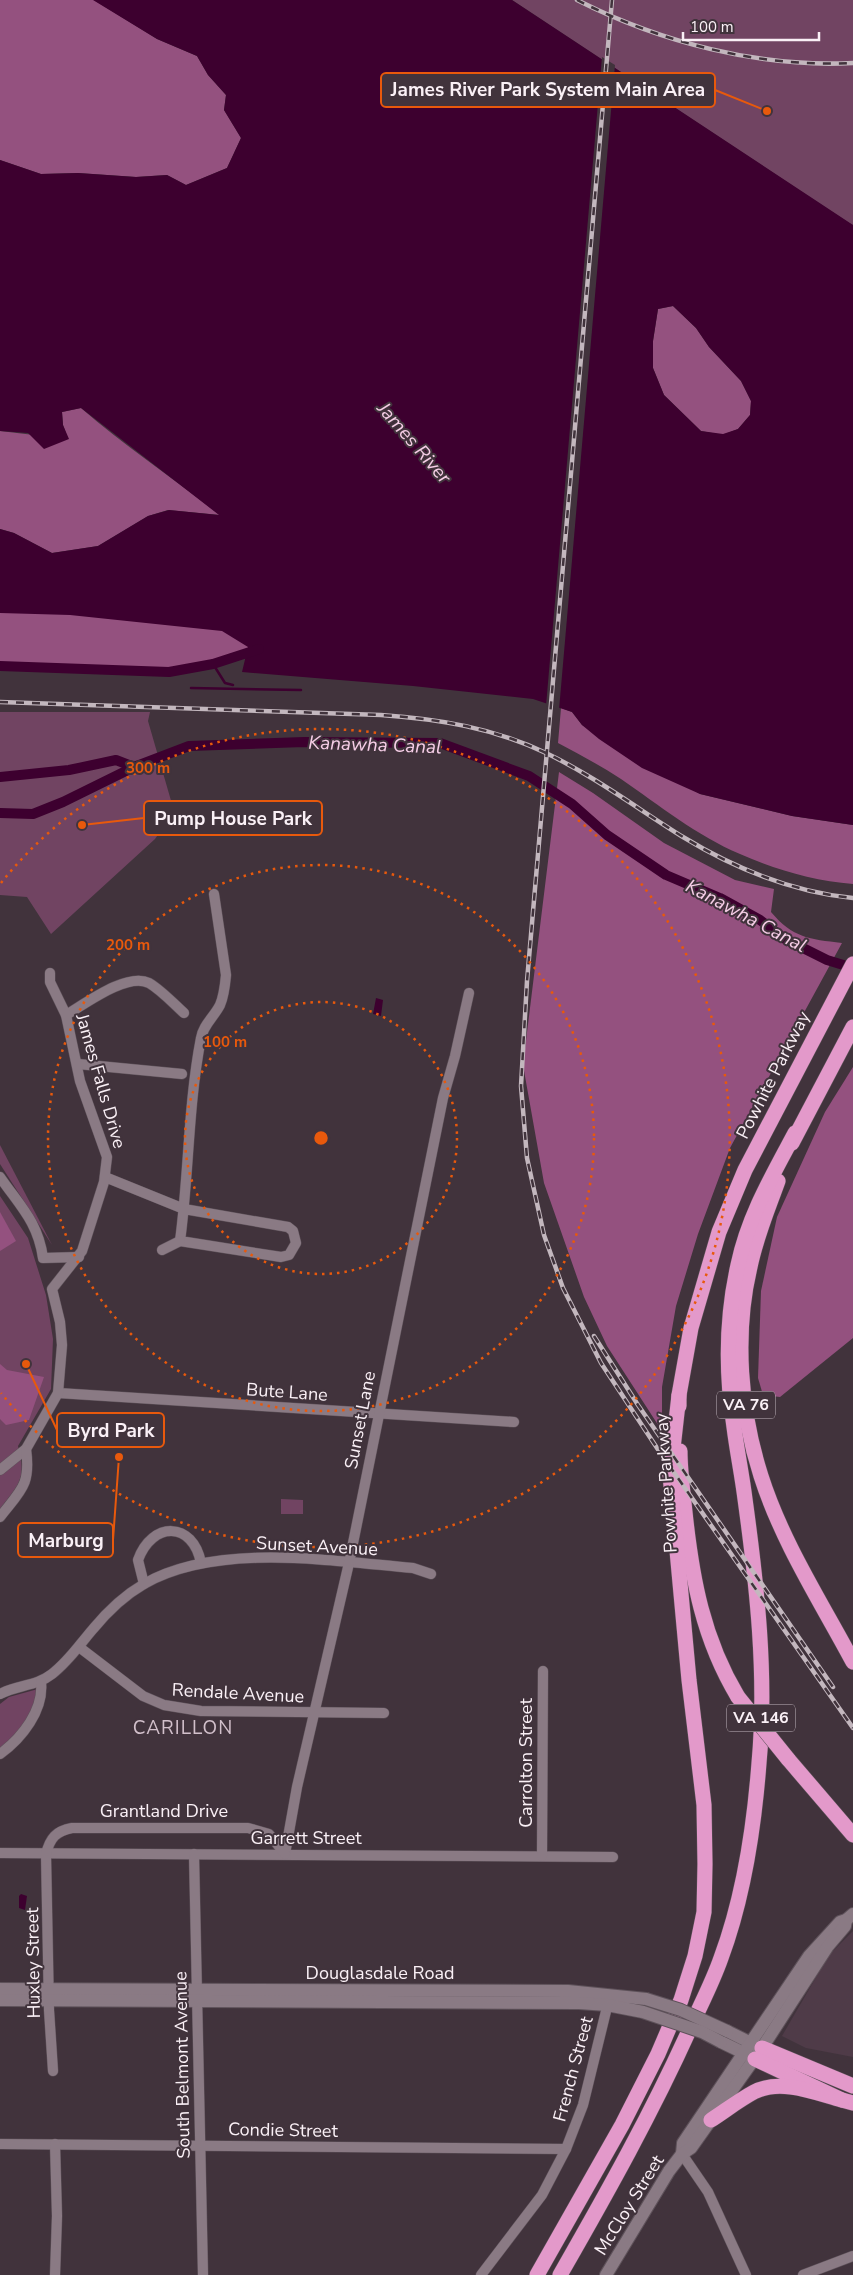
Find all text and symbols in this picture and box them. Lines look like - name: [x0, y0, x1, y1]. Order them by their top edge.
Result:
- scale bar: [683, 10, 819, 42]
- text: 100 m: [690, 17, 734, 37]
- callout: James River Park System Main Area: [381, 73, 715, 107]
- text: James River Park System Main Area: [390, 77, 705, 103]
- water label: James River: [371, 396, 457, 490]
- water label: Kanawha Canal: [308, 730, 442, 760]
- text: 300 m: [126, 758, 170, 778]
- callout: Pump House Park: [144, 801, 322, 835]
- text: Pump House Park: [154, 806, 313, 832]
- water label: Kanawha Canal: [681, 873, 811, 959]
- text: 200 m: [106, 935, 150, 955]
- street label: Powhite Parkway: [730, 1006, 816, 1143]
- street label: James Falls Drive: [70, 1010, 132, 1151]
- text: 100 m: [203, 1032, 247, 1052]
- centre of rings: [312, 1129, 330, 1147]
- street label: Sunset Lane: [339, 1369, 381, 1471]
- street label: Bute Lane: [245, 1377, 329, 1407]
- road number: VA 76: [717, 1392, 775, 1418]
- street label: Powhite Parkway: [649, 1412, 683, 1554]
- callout: Byrd Park: [57, 1413, 164, 1447]
- text: Byrd Park: [68, 1418, 155, 1444]
- callout: Marburg: [18, 1523, 113, 1557]
- text: Marburg: [28, 1528, 104, 1554]
- street label: Sunset Avenue: [256, 1531, 378, 1561]
- street label: Rendale Avenue: [171, 1678, 305, 1708]
- street label: Carrolton Street: [514, 1698, 538, 1828]
- road number: VA 146: [727, 1705, 795, 1732]
- district label: CARILLON: [133, 1715, 233, 1741]
- street label: Grantland Drive: [100, 1799, 228, 1823]
- street label: Garrett Street: [250, 1826, 362, 1850]
- street label: Huxley Street: [20, 1907, 46, 2019]
- street label: Douglasdale Road: [306, 1961, 454, 1985]
- street label: South Belmont Avenue: [168, 1971, 196, 2159]
- street label: French Street: [547, 2013, 599, 2124]
- street label: Condie Street: [228, 2117, 339, 2143]
- street label: McCloy Street: [589, 2150, 670, 2260]

